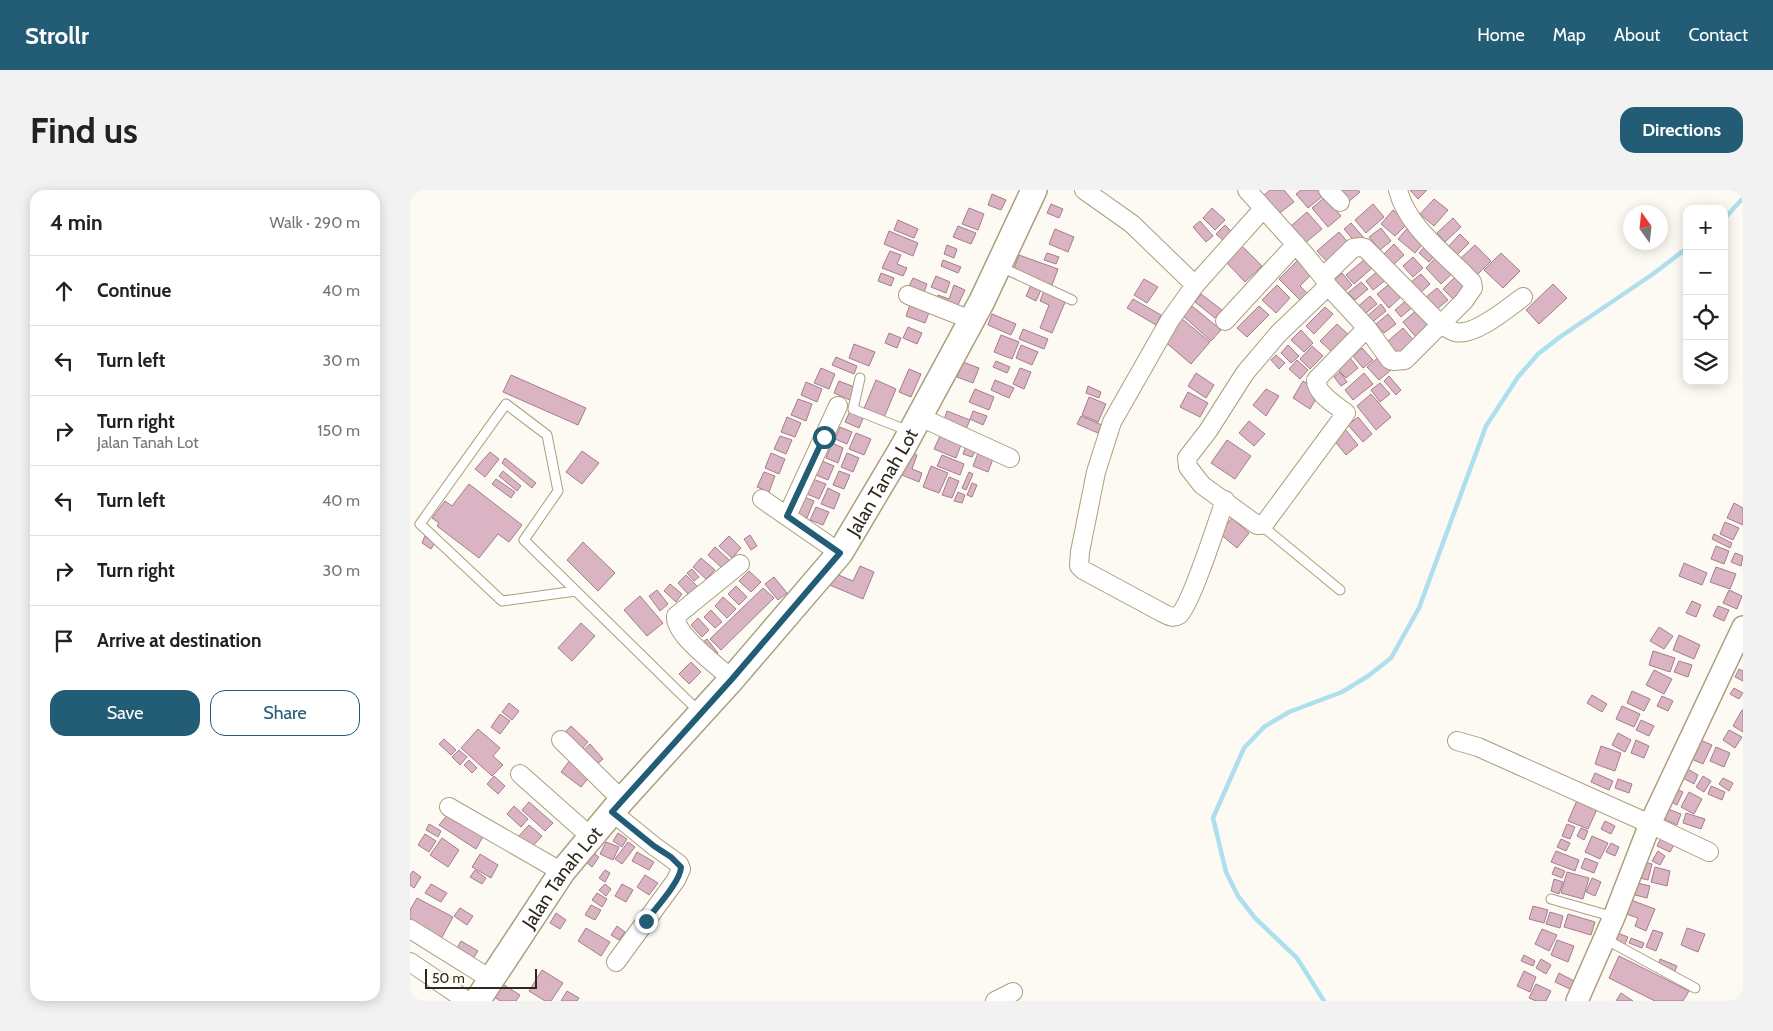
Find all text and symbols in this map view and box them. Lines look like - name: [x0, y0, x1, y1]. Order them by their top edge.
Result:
- text: Strollr: [25, 21, 89, 50]
- text: Home: [1477, 24, 1525, 46]
- text: Map: [1553, 24, 1586, 46]
- text: About: [1614, 24, 1660, 46]
- text: Contact: [1688, 24, 1748, 46]
- button: Directions: [1620, 107, 1743, 153]
- text: Find us: [30, 109, 138, 152]
- north arrow: [1623, 205, 1668, 250]
- map controls: [1683, 205, 1728, 385]
- button: +: [1683, 205, 1728, 250]
- text: 4 min: [50, 210, 103, 235]
- text: Walk · 290 m: [270, 213, 360, 232]
- button: −: [1683, 250, 1728, 295]
- icon: ahead: [50, 277, 78, 305]
- text: Continue: [97, 279, 171, 302]
- text: 40 m: [322, 281, 360, 300]
- button: locate: [1683, 295, 1728, 340]
- button: layers: [1683, 340, 1728, 385]
- icon: left: [50, 347, 78, 375]
- text: Turn left: [97, 349, 165, 372]
- text: 30 m: [323, 351, 360, 370]
- text: Turn right: [97, 410, 175, 433]
- icon: right: [50, 417, 78, 445]
- text: 150 m: [317, 421, 360, 440]
- street label: Jalan Tanah Lot: [841, 424, 923, 541]
- route start: [813, 426, 836, 449]
- text: Jalan Tanah Lot: [97, 433, 199, 452]
- icon: left: [50, 487, 78, 515]
- text: Turn left: [97, 489, 165, 512]
- text: 40 m: [322, 491, 360, 510]
- icon: right: [50, 557, 78, 585]
- text: Turn right: [97, 559, 175, 582]
- text: 30 m: [323, 561, 360, 580]
- icon: arrive: [50, 627, 78, 655]
- text: Arrive at destination: [97, 629, 261, 652]
- button: Save: [50, 690, 200, 736]
- button: Share: [210, 690, 360, 736]
- street label: Jalan Tanah Lot: [516, 821, 607, 933]
- route end: [635, 910, 658, 933]
- scale bar: [425, 966, 538, 989]
- text: 50 m: [432, 969, 465, 987]

